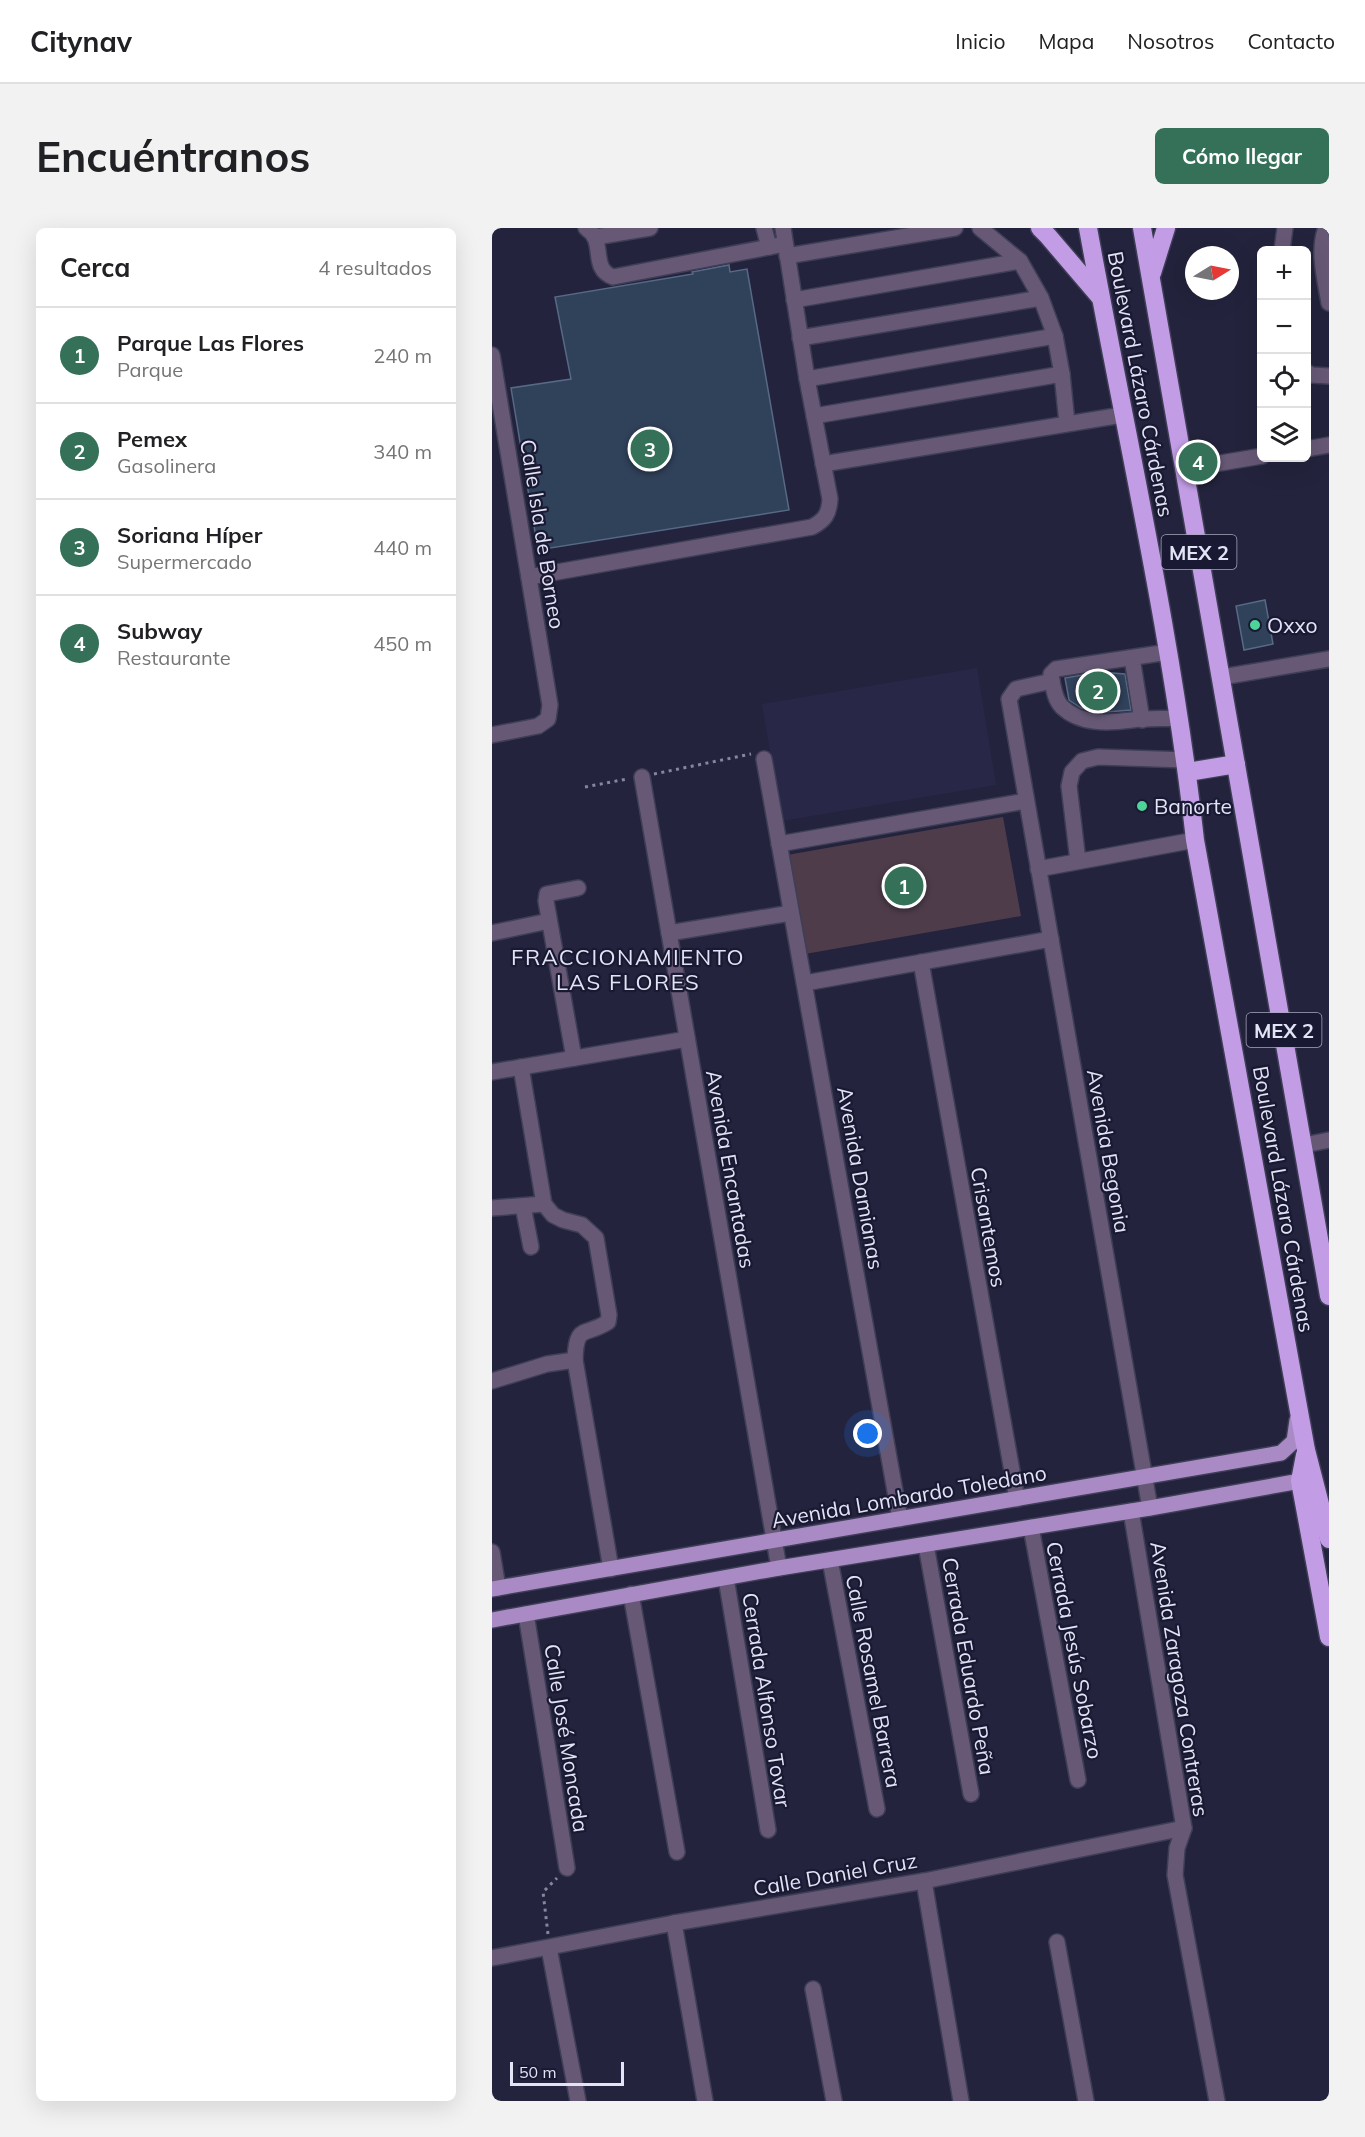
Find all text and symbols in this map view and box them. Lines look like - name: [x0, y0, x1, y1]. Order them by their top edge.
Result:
- text: Citynav: [30, 24, 132, 59]
- text: Inicio: [955, 28, 1005, 54]
- text: Mapa: [1038, 28, 1094, 54]
- text: Nosotros: [1127, 28, 1214, 54]
- text: Contacto: [1247, 28, 1335, 54]
- button: Cómo llegar: [1155, 128, 1329, 184]
- text: Encuéntranos: [36, 130, 310, 183]
- north arrow: [1185, 246, 1239, 300]
- map controls: [1257, 246, 1311, 462]
- button: +: [1257, 246, 1311, 300]
- street label: Boulevard Lázaro Cárdenas: [1102, 249, 1180, 519]
- text: Cerca: [60, 251, 130, 284]
- text: 4 resultados: [318, 255, 432, 280]
- button: −: [1257, 300, 1311, 354]
- text: Parque Las Flores: [117, 329, 304, 357]
- text: 1: [74, 343, 86, 368]
- text: 240 m: [373, 343, 432, 368]
- button: locate: [1257, 354, 1311, 408]
- text: Parque: [117, 357, 183, 382]
- button: layers: [1257, 408, 1311, 462]
- text: Pemex: [117, 425, 187, 453]
- pin: 3: [630, 426, 670, 472]
- street label: Calle Isla de Borneo: [515, 437, 571, 631]
- text: 2: [74, 439, 86, 464]
- text: 340 m: [373, 439, 432, 464]
- pin: 4: [1178, 440, 1218, 484]
- text: Gasolinera: [117, 453, 216, 478]
- text: Soriana Híper: [117, 521, 262, 549]
- text: 3: [74, 535, 86, 560]
- text: 440 m: [373, 535, 432, 560]
- road number: MEX 2: [1162, 535, 1236, 569]
- text: Supermercado: [117, 549, 252, 574]
- place label: Oxxo: [1267, 612, 1317, 638]
- text: Subway: [117, 617, 202, 645]
- marker: Oxxo: [1248, 618, 1262, 632]
- text: 4: [74, 631, 86, 656]
- text: 450 m: [373, 631, 432, 656]
- text: Restaurante: [117, 645, 231, 670]
- pin: 2: [1078, 668, 1118, 714]
- place label: Banorte: [1154, 793, 1232, 819]
- marker: Banorte: [1135, 799, 1149, 813]
- pin: 1: [884, 864, 924, 908]
- district label: FRACCIONAMIENTO LAS FLORES: [511, 943, 745, 996]
- road number: MEX 2: [1246, 1013, 1322, 1047]
- street label: Boulevard Lázaro Cárdenas: [1248, 1064, 1320, 1334]
- street label: Avenida Begonia: [1082, 1067, 1136, 1235]
- street label: Avenida Encantadas: [701, 1068, 761, 1270]
- street label: Avenida Damianas: [832, 1085, 890, 1271]
- street label: Crisantemos: [966, 1165, 1012, 1289]
- your location: [853, 1419, 882, 1448]
- street label: Avenida Lombardo Toledano: [769, 1459, 1049, 1533]
- street label: Cerrada Jesús Sobarzo: [1041, 1539, 1109, 1761]
- street label: Avenida Zaragoza Contreras: [1145, 1539, 1215, 1819]
- street label: Cerrada Eduardo Peña: [937, 1555, 1001, 1777]
- street label: Calle Rosamel Barrera: [841, 1572, 907, 1790]
- street label: Cerrada Alfonso Tovar: [737, 1591, 797, 1810]
- street label: Calle José Moncada: [539, 1642, 595, 1834]
- street label: Calle Daniel Cruz: [751, 1847, 919, 1901]
- scale bar: [510, 2059, 624, 2086]
- text: 50 m: [519, 2062, 556, 2082]

